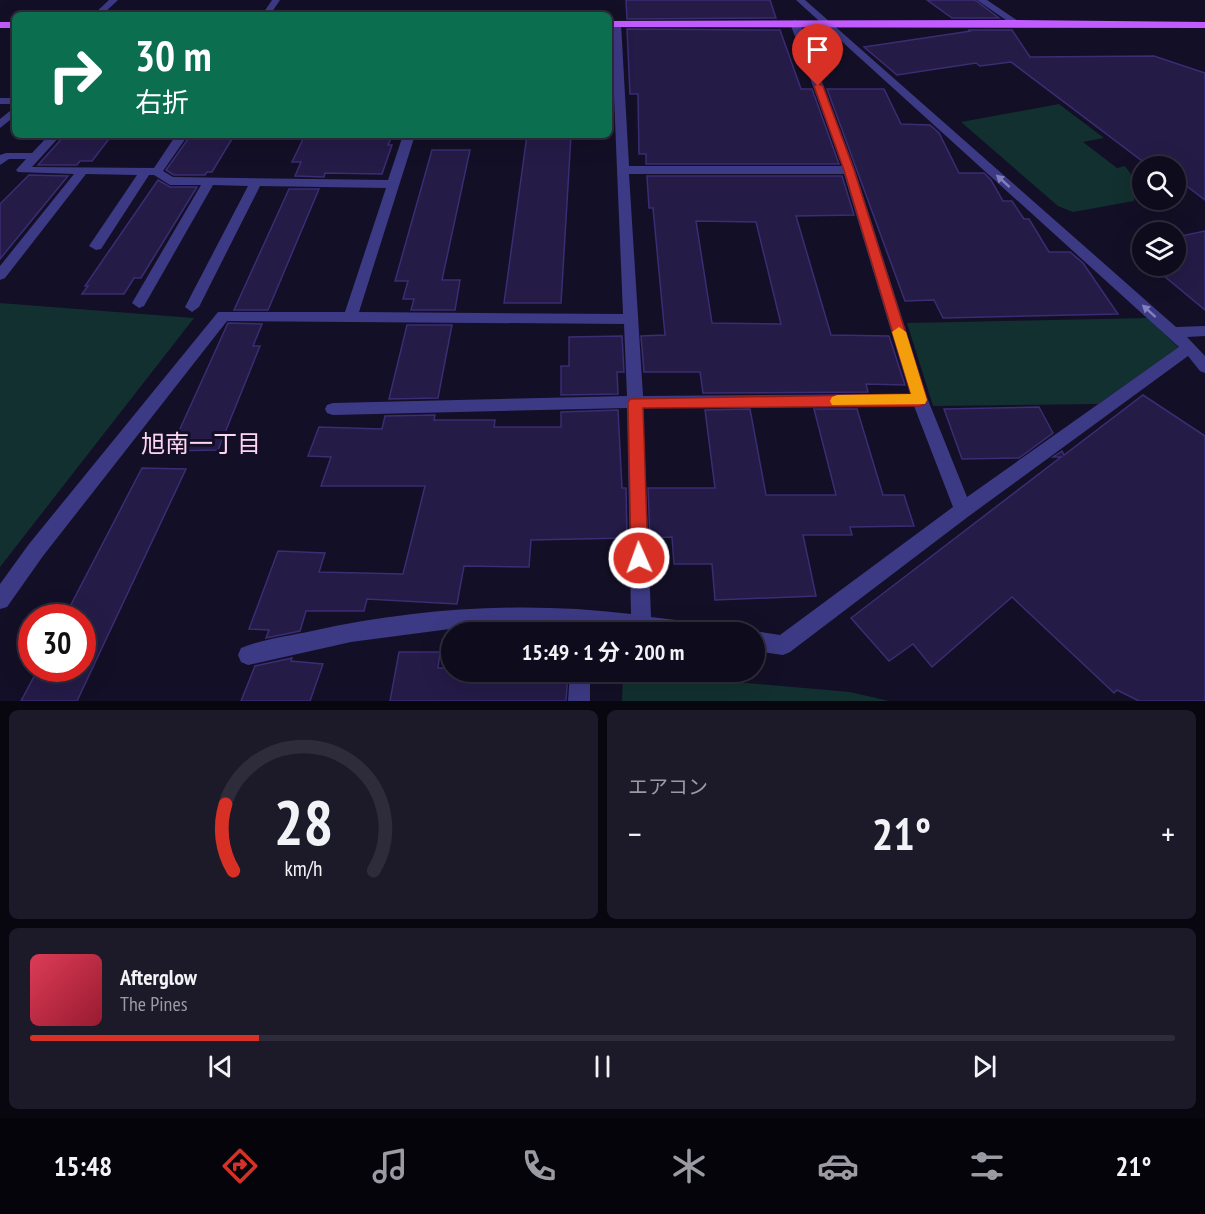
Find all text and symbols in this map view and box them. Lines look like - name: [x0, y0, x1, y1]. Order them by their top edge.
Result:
- pin: [792, 24, 843, 86]
- text: 30 m: [135, 28, 212, 83]
- icon: arrive: [801, 33, 834, 66]
- icon: right: [36, 36, 114, 114]
- text: 右折: [135, 85, 189, 119]
- map controls: [1132, 156, 1186, 276]
- button: search: [1132, 156, 1186, 210]
- one-way arrow: [996, 174, 1011, 188]
- button: layers: [1132, 222, 1186, 276]
- one-way arrow: [1141, 304, 1156, 318]
- district label: 旭南一丁目: [141, 428, 261, 459]
- position arrow: [607, 526, 671, 590]
- speed limit sign: 30: [18, 604, 96, 682]
- text: 15:49 · 1 分 · 200 m: [522, 638, 684, 666]
- text: エアコン: [628, 774, 708, 800]
- text: 28: [274, 781, 333, 862]
- text: 21°: [872, 804, 931, 862]
- text: −: [628, 812, 642, 855]
- text: +: [1161, 812, 1175, 855]
- text: km/h: [284, 855, 323, 883]
- text: Afterglow: [120, 963, 197, 991]
- text: The Pines: [120, 991, 187, 1017]
- icon: previous: [204, 1050, 237, 1083]
- icon: pause: [586, 1050, 619, 1083]
- icon: next: [968, 1050, 1001, 1083]
- icon: directions: [219, 1145, 261, 1187]
- icon: music: [369, 1145, 411, 1187]
- icon: phone: [518, 1145, 560, 1187]
- icon: climate: [668, 1145, 710, 1187]
- icon: car: [817, 1145, 859, 1187]
- icon: filters: [966, 1145, 1008, 1187]
- text: 15:48: [54, 1149, 112, 1183]
- text: 21°: [1116, 1149, 1151, 1183]

